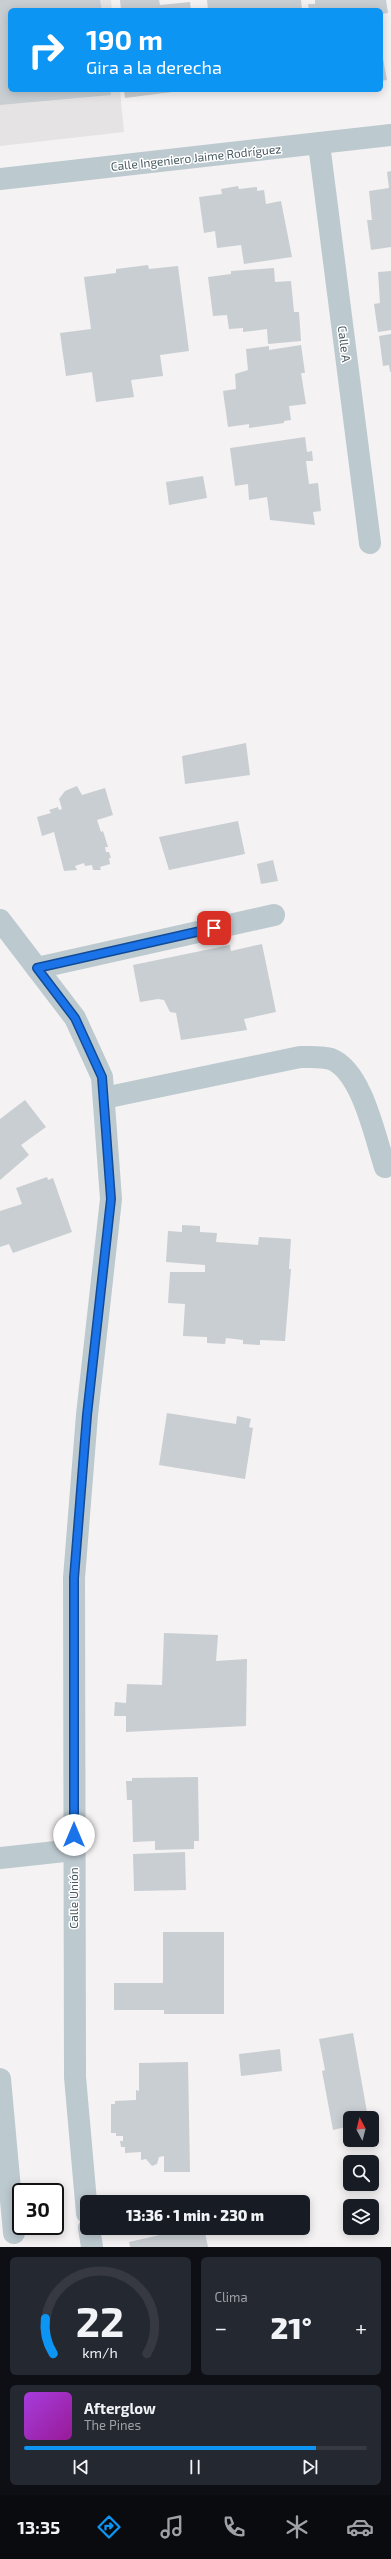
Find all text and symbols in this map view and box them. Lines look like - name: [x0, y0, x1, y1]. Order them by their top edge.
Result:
- text: 190 m: [86, 22, 163, 56]
- icon: right: [20, 24, 72, 76]
- text: Gira a la derecha: [86, 56, 222, 78]
- street label: Calle Ingeniero Jaime Rodríguez: [110, 141, 282, 173]
- street label: Calle A: [336, 325, 354, 364]
- pin: [197, 911, 231, 945]
- icon: arrive: [203, 917, 225, 939]
- position arrow: [53, 1814, 95, 1856]
- street label: Calle Unión: [66, 1867, 80, 1929]
- north arrow: [343, 2111, 379, 2147]
- map controls: [343, 2111, 379, 2235]
- button: search: [343, 2155, 379, 2191]
- speed limit sign: 30: [12, 2183, 64, 2235]
- button: layers: [343, 2199, 379, 2235]
- text: 13:36 · 1 min · 230 m: [126, 2206, 264, 2224]
- text: Clima: [215, 2289, 248, 2305]
- text: 22: [76, 2295, 124, 2345]
- text: 21°: [270, 2309, 312, 2345]
- text: −: [215, 2314, 227, 2340]
- text: +: [355, 2314, 367, 2340]
- text: km/h: [83, 2344, 118, 2361]
- text: Afterglow: [84, 2399, 156, 2417]
- text: The Pines: [84, 2417, 141, 2433]
- icon: previous: [70, 2456, 92, 2478]
- icon: pause: [184, 2456, 206, 2478]
- icon: next: [299, 2456, 321, 2478]
- icon: directions: [95, 2513, 123, 2541]
- icon: music: [158, 2513, 186, 2541]
- icon: phone: [220, 2513, 248, 2541]
- icon: climate: [283, 2513, 311, 2541]
- icon: car: [346, 2513, 374, 2541]
- text: 13:35: [17, 2516, 60, 2538]

